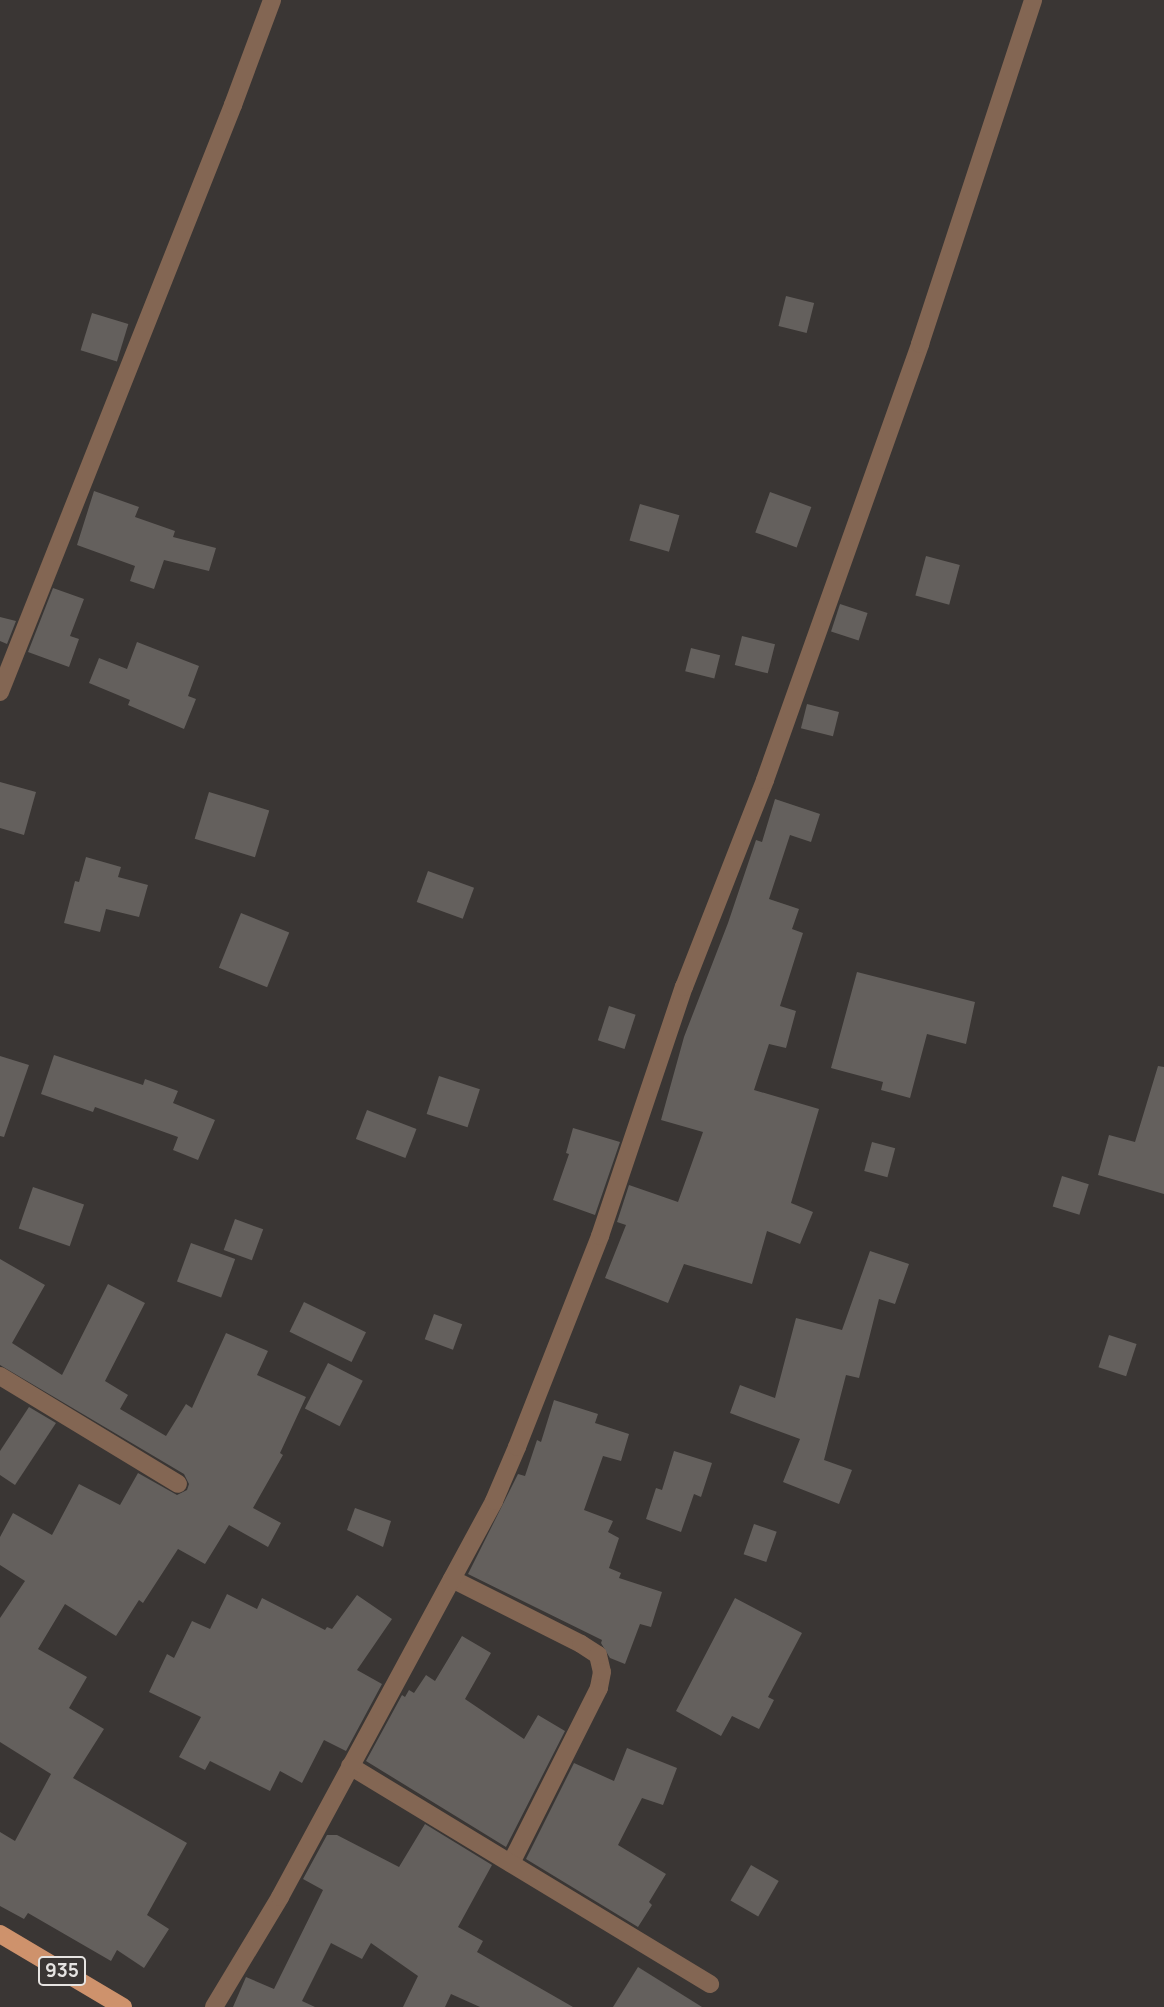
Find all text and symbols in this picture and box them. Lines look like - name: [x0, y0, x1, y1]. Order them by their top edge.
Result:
- road number: 935: [38, 1955, 86, 1986]

